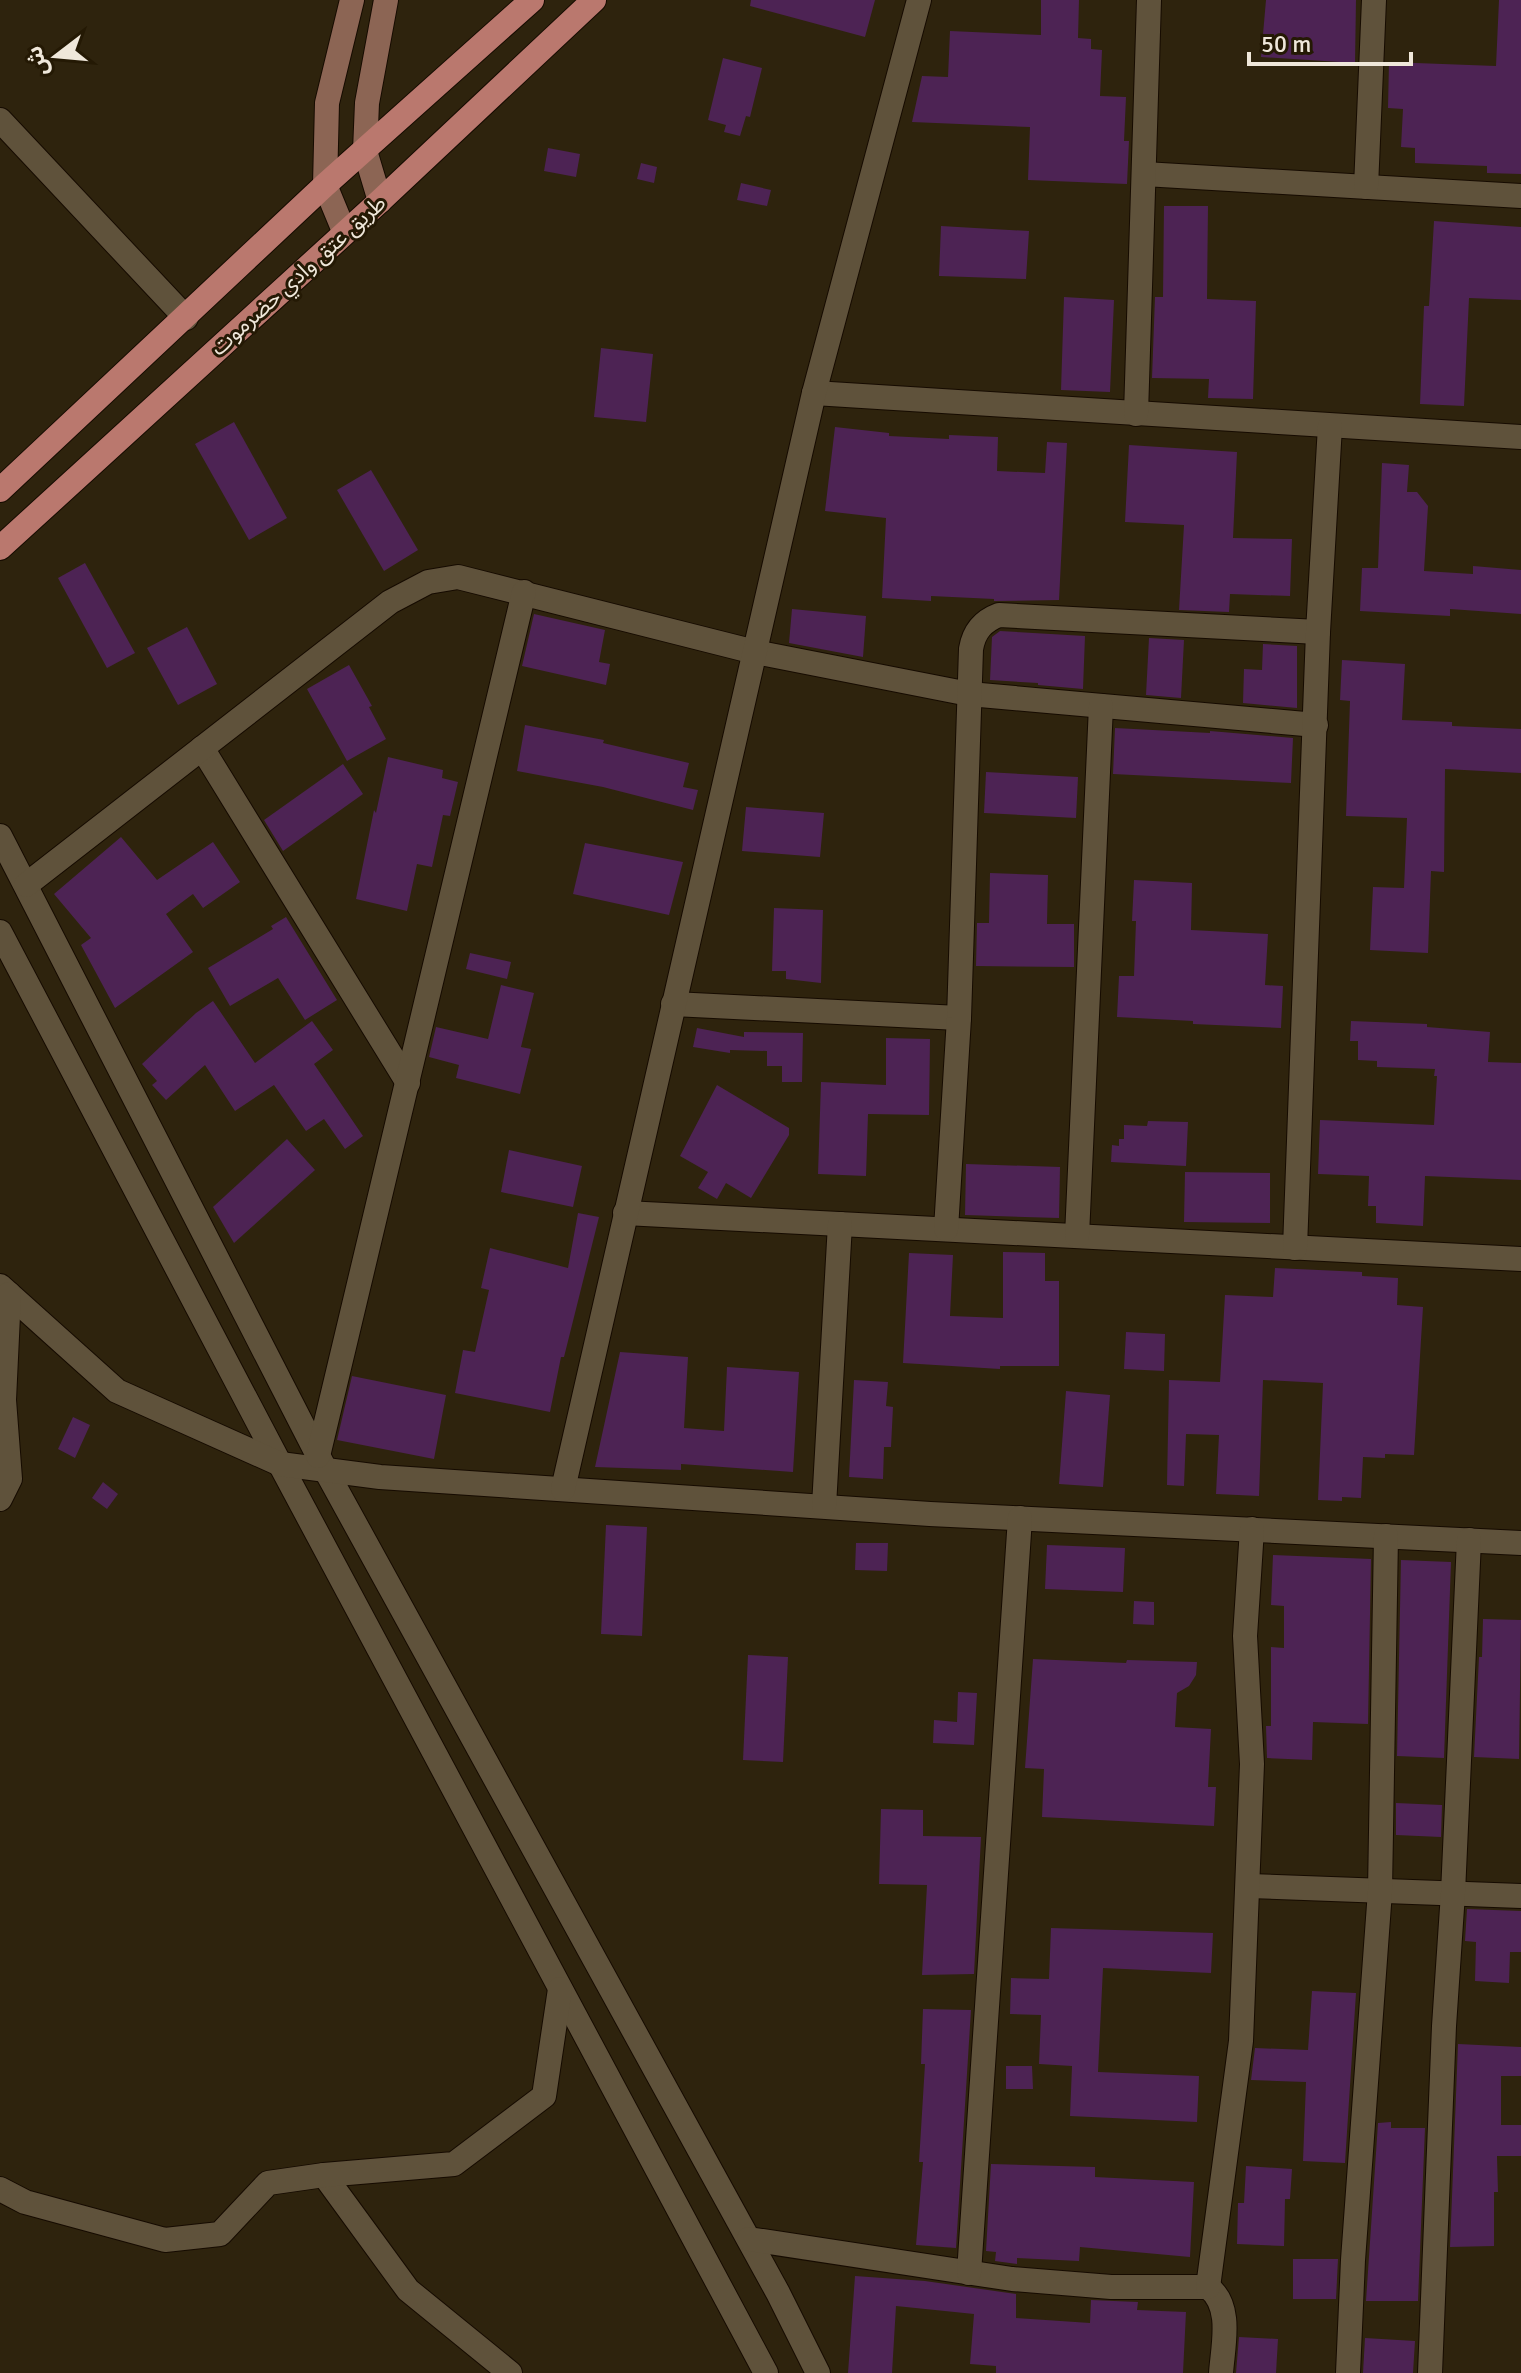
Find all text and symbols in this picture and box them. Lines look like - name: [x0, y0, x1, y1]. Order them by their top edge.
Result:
- north arrow: [16, 16, 96, 96]
- scale bar: [1249, 16, 1411, 66]
- text: 50 m: [1261, 29, 1311, 59]
- text: ش: [20, 43, 54, 80]
- street label: طريق عتق وادي حضرموت: [205, 189, 393, 363]

